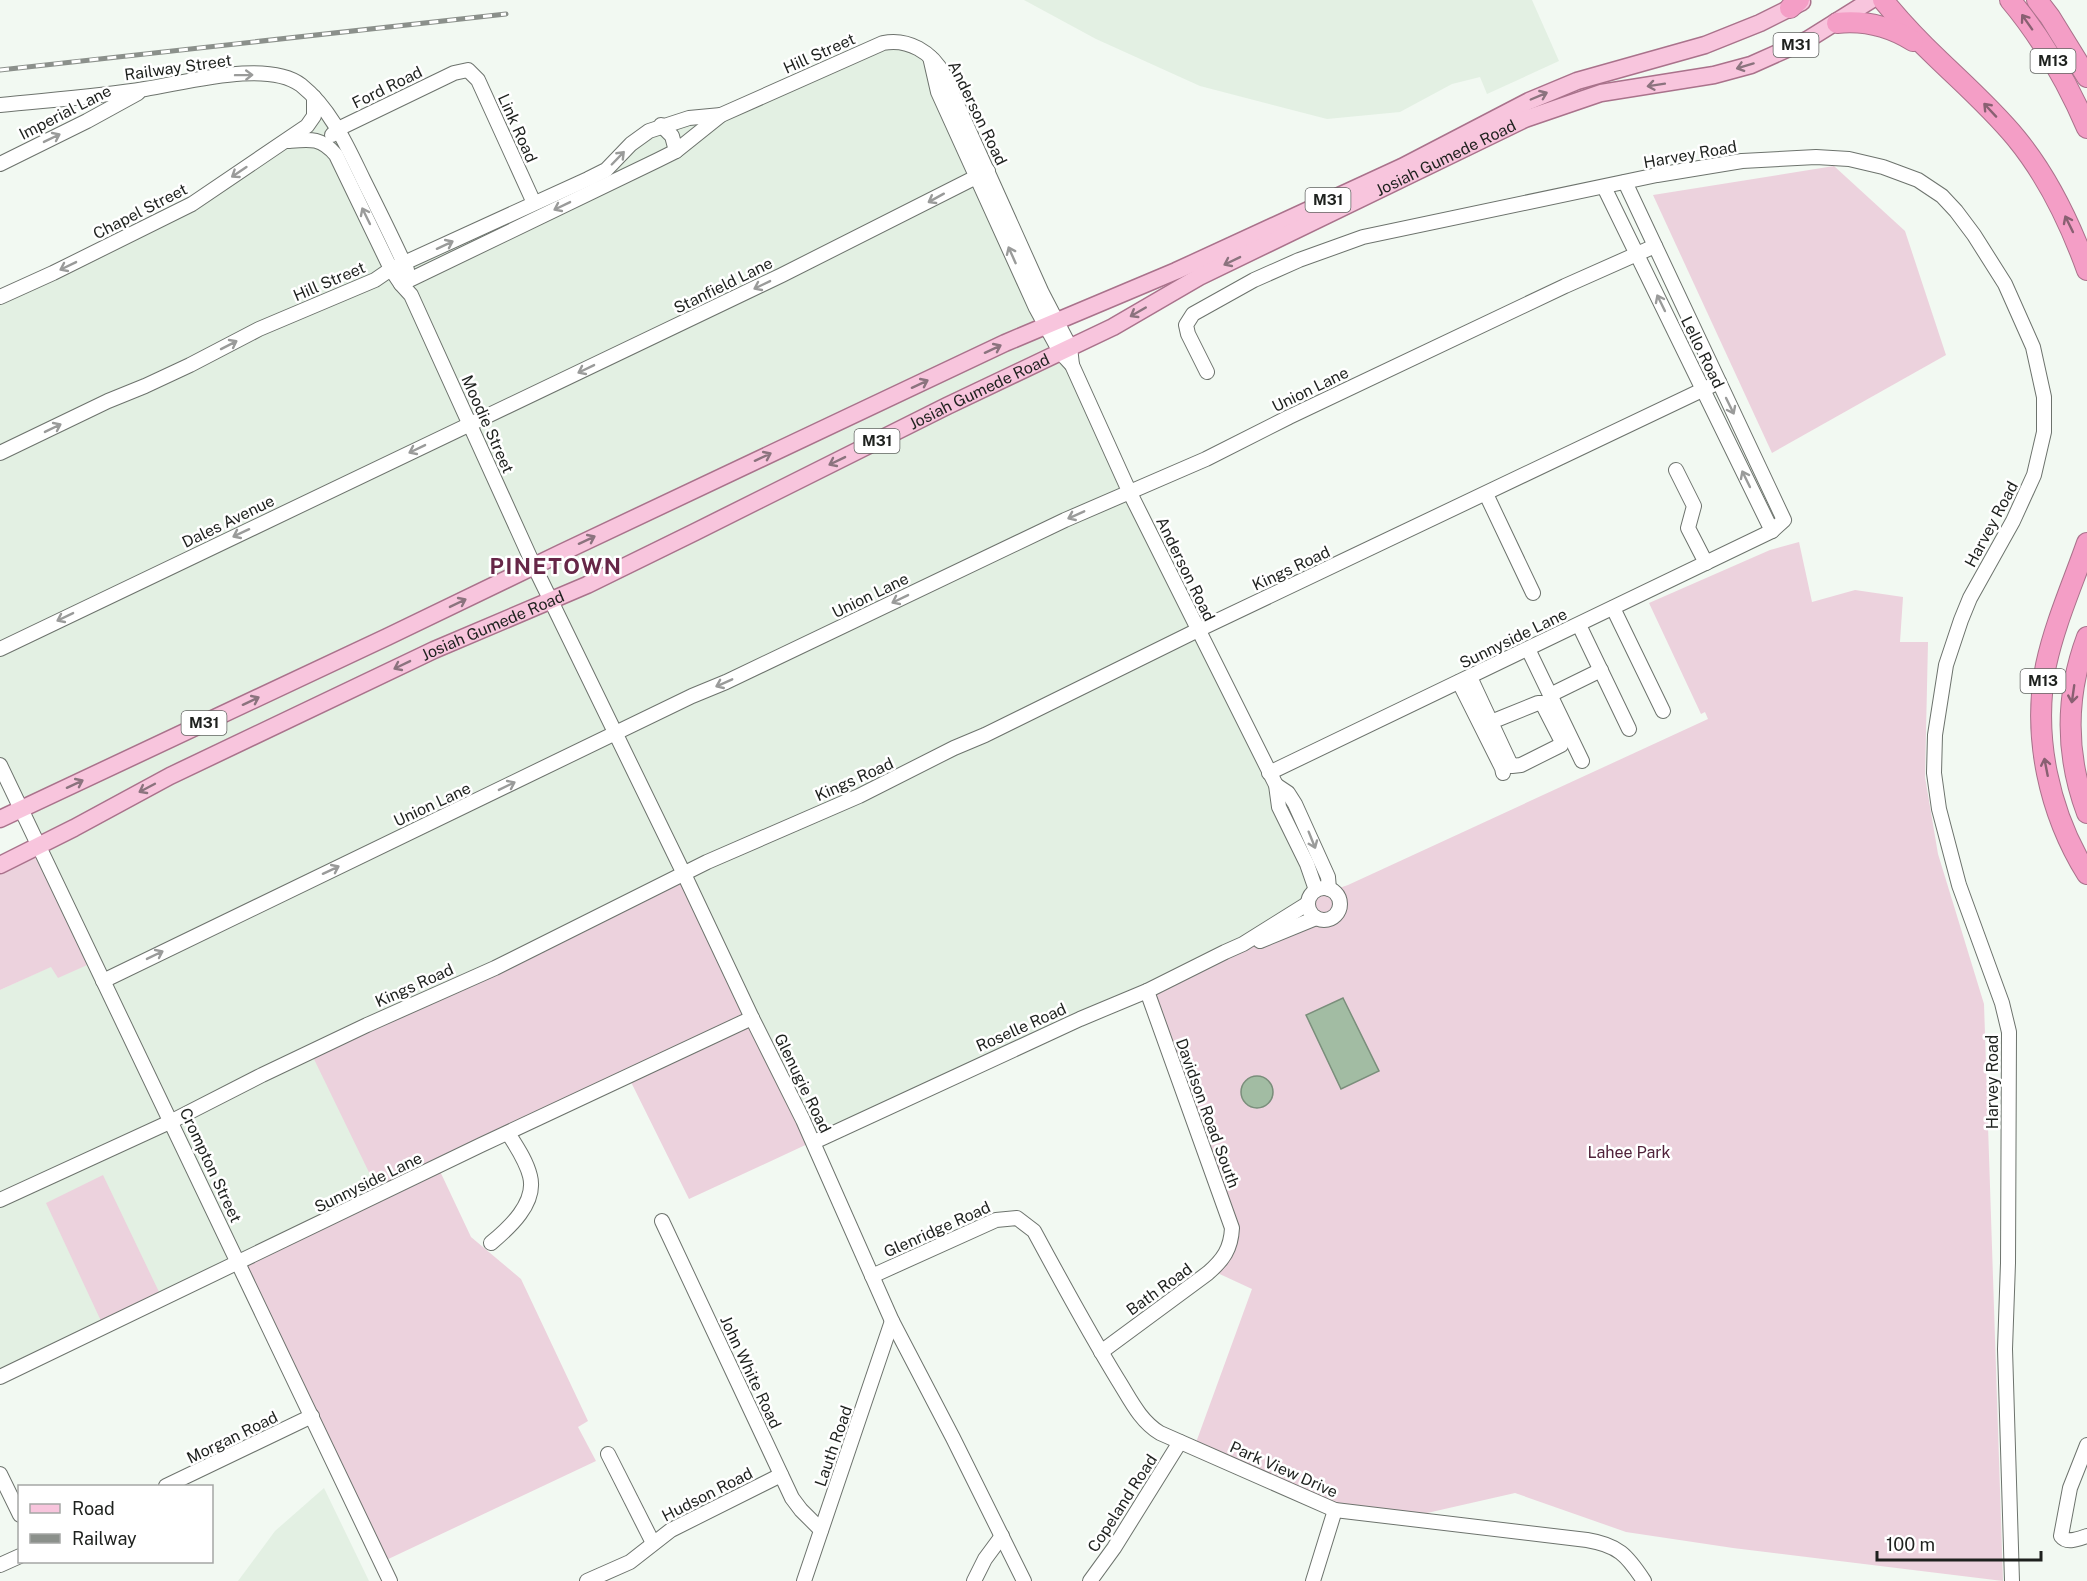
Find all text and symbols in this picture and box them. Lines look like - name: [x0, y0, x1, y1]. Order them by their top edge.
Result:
- one-way arrow: [2021, 14, 2033, 31]
- street label: Hill Street: [780, 29, 858, 78]
- road number: M31: [1774, 33, 1818, 57]
- road number: M13: [2030, 49, 2076, 73]
- street label: Railway Street: [123, 51, 233, 84]
- street label: Anderson Road: [944, 58, 1011, 168]
- one-way arrow: [1736, 61, 1755, 72]
- street label: Ford Road: [349, 62, 425, 113]
- one-way arrow: [234, 69, 254, 80]
- one-way arrow: [1647, 79, 1667, 90]
- street label: Imperial Lane: [16, 81, 114, 144]
- one-way arrow: [1530, 90, 1548, 101]
- street label: Link Road: [494, 91, 541, 166]
- one-way arrow: [1983, 103, 1997, 118]
- street label: Josiah Gumede Road: [1372, 116, 1519, 200]
- one-way arrow: [43, 131, 61, 143]
- street label: Harvey Road: [1642, 137, 1738, 172]
- one-way arrow: [611, 150, 625, 165]
- one-way arrow: [231, 166, 248, 178]
- street label: Chapel Street: [90, 180, 190, 243]
- road number: M31: [1306, 188, 1350, 212]
- one-way arrow: [928, 193, 946, 204]
- one-way arrow: [553, 201, 571, 213]
- one-way arrow: [359, 208, 371, 226]
- one-way arrow: [2063, 215, 2074, 233]
- one-way arrow: [435, 238, 453, 250]
- one-way arrow: [1006, 246, 1017, 264]
- street label: Stanfield Lane: [671, 253, 776, 318]
- one-way arrow: [1224, 255, 1242, 267]
- street label: Hill Street: [290, 258, 368, 305]
- one-way arrow: [60, 260, 78, 272]
- one-way arrow: [753, 279, 771, 291]
- one-way arrow: [1654, 295, 1666, 313]
- one-way arrow: [1130, 307, 1147, 319]
- street label: Lello Road: [1677, 313, 1728, 391]
- one-way arrow: [220, 339, 237, 351]
- one-way arrow: [984, 342, 1002, 354]
- street label: Josiah Gumede Road: [906, 350, 1053, 434]
- one-way arrow: [577, 363, 595, 375]
- street label: Union Lane: [1269, 363, 1352, 416]
- street label: Moodie Street: [457, 372, 518, 476]
- one-way arrow: [910, 377, 928, 389]
- one-way arrow: [1725, 396, 1737, 414]
- one-way arrow: [43, 421, 61, 433]
- road number: M31: [854, 429, 900, 453]
- one-way arrow: [409, 444, 427, 456]
- one-way arrow: [754, 451, 772, 463]
- one-way arrow: [829, 456, 847, 467]
- one-way arrow: [1740, 470, 1751, 488]
- street label: Harvey Road: [1961, 478, 2022, 570]
- street label: Dales Avenue: [179, 491, 277, 552]
- one-way arrow: [1068, 510, 1086, 522]
- street label: Anderson Road: [1152, 514, 1219, 624]
- one-way arrow: [233, 528, 251, 540]
- one-way arrow: [577, 534, 595, 546]
- street label: Kings Road: [1249, 542, 1333, 595]
- district label: PINETOWN: [490, 553, 622, 579]
- street label: Union Lane: [829, 569, 912, 622]
- street label: Josiah Gumede Road: [418, 587, 567, 665]
- one-way arrow: [892, 593, 910, 605]
- one-way arrow: [449, 596, 467, 608]
- street label: Sunnyside Lane: [1456, 604, 1570, 673]
- one-way arrow: [57, 612, 75, 624]
- one-way arrow: [393, 660, 411, 672]
- road number: M13: [2020, 669, 2066, 693]
- one-way arrow: [716, 678, 734, 689]
- one-way arrow: [2068, 684, 2079, 704]
- one-way arrow: [242, 694, 260, 706]
- road number: M31: [182, 711, 226, 735]
- street label: Kings Road: [812, 754, 896, 805]
- one-way arrow: [2040, 758, 2051, 778]
- one-way arrow: [65, 777, 83, 789]
- street label: Union Lane: [391, 778, 474, 831]
- one-way arrow: [497, 780, 515, 791]
- one-way arrow: [139, 782, 156, 794]
- one-way arrow: [1307, 830, 1318, 848]
- one-way arrow: [321, 863, 339, 875]
- one-way arrow: [146, 948, 164, 960]
- street label: Kings Road: [372, 960, 456, 1011]
- street label: Roselle Road: [973, 999, 1069, 1056]
- street label: Glenugie Road: [770, 1030, 835, 1136]
- street label: Harvey Road: [1983, 1035, 2002, 1129]
- street label: Davidson Road South: [1172, 1036, 1243, 1191]
- street label: Crompton Street: [176, 1105, 245, 1225]
- park label: Lahee Park: [1587, 1143, 1671, 1162]
- street label: Sunnyside Lane: [311, 1148, 425, 1217]
- street label: Glenridge Road: [881, 1197, 993, 1261]
- street label: Bath Road: [1123, 1259, 1196, 1320]
- street label: John White Road: [716, 1313, 785, 1432]
- street label: Lauth Road: [811, 1403, 856, 1489]
- street label: Morgan Road: [184, 1407, 281, 1468]
- street label: Park View Drive: [1227, 1437, 1341, 1502]
- street label: Copeland Road: [1084, 1451, 1161, 1556]
- street label: Hudson Road: [659, 1463, 756, 1525]
- legend: [18, 1485, 213, 1563]
- text: Road: [72, 1498, 115, 1519]
- scale bar: [1877, 1524, 2040, 1562]
- text: Railway: [72, 1528, 137, 1549]
- text: 100 m: [1886, 1534, 1935, 1555]

